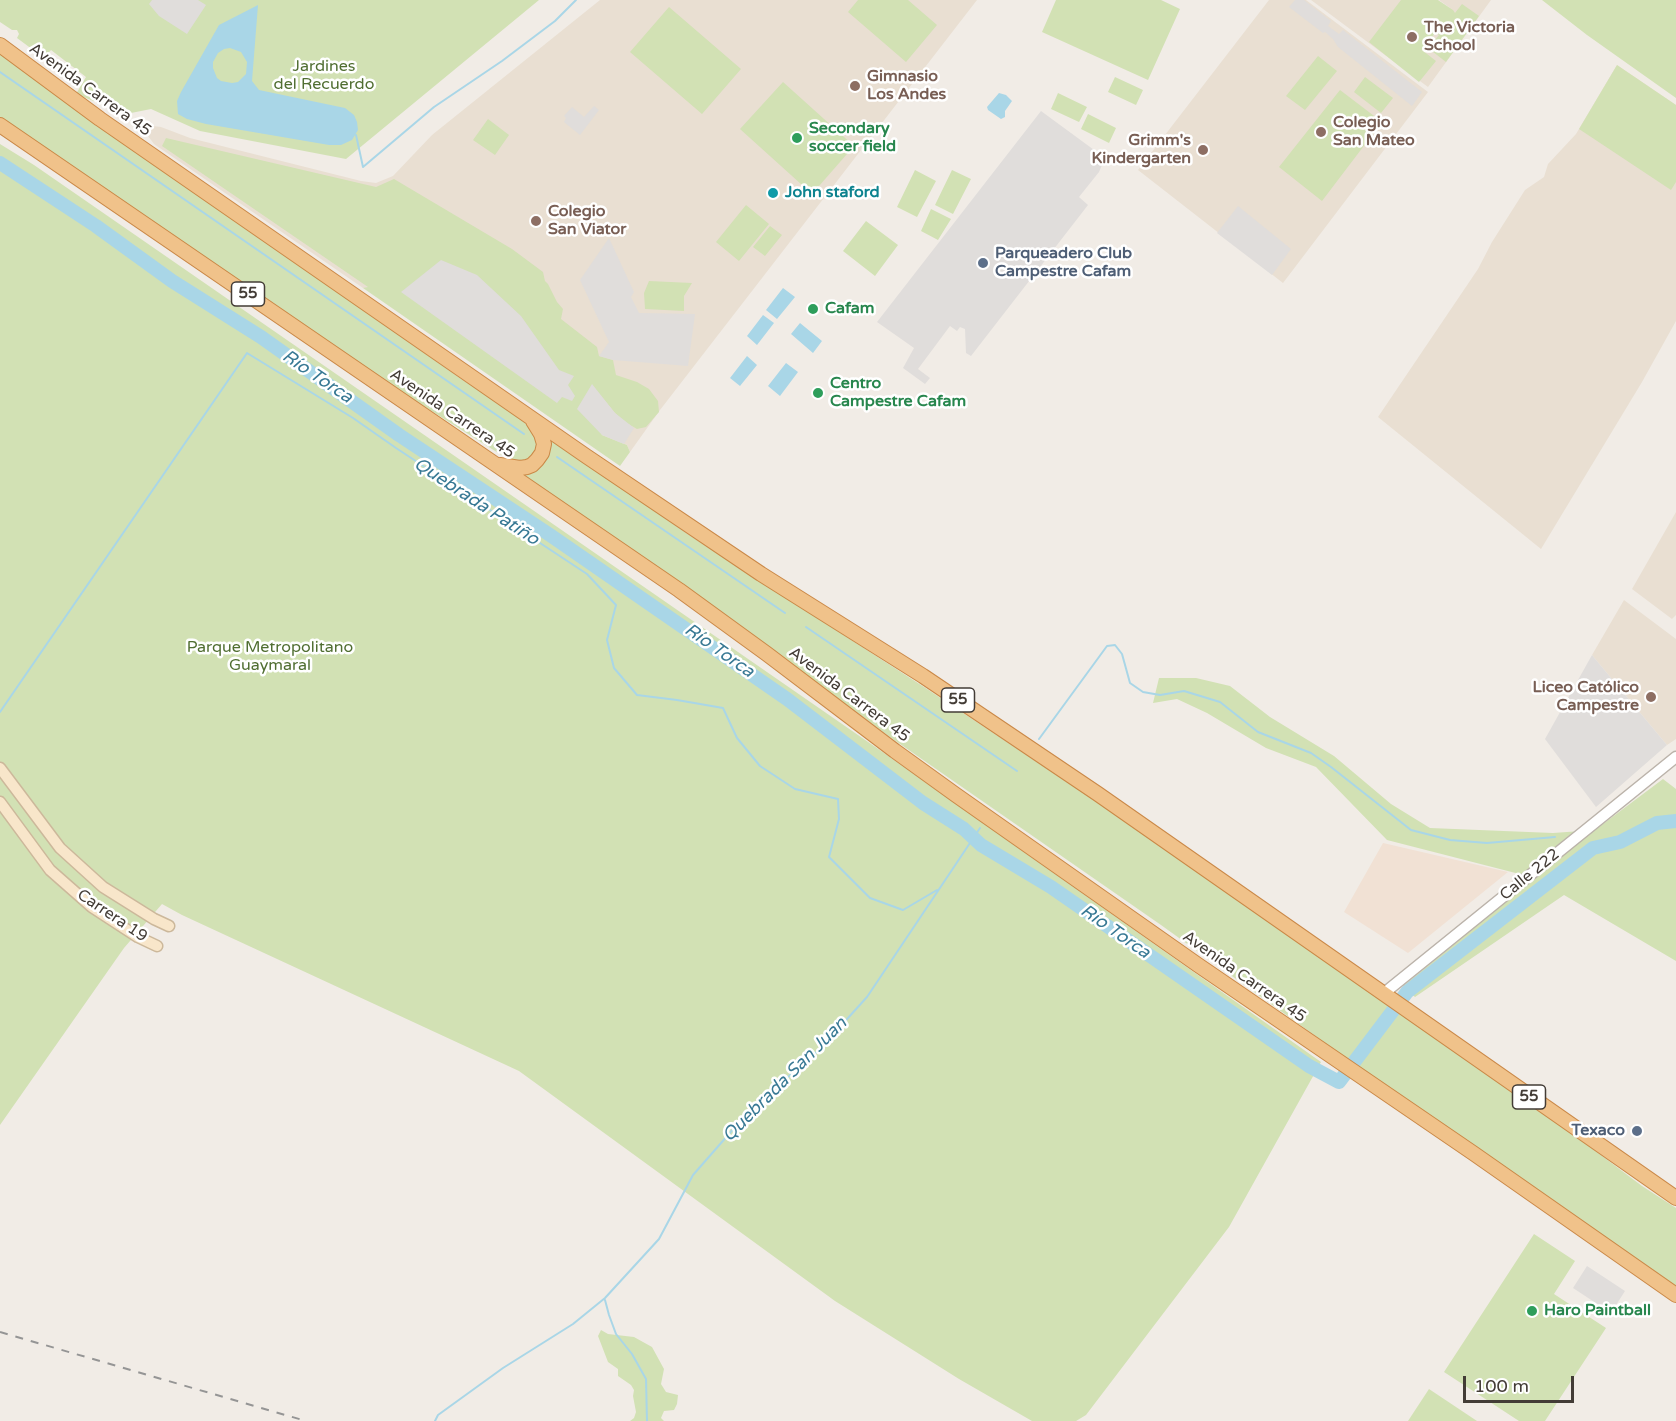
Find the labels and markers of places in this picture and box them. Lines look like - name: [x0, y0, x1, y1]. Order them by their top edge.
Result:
- place label: The Victoria School: [1424, 18, 1515, 56]
- marker: The Victoria School: [1405, 30, 1419, 44]
- place label: Gimnasio Los Andes: [867, 67, 946, 105]
- marker: Gimnasio Los Andes: [848, 79, 862, 93]
- place label: Colegio San Mateo: [1333, 113, 1415, 151]
- place label: Secondary soccer field: [809, 119, 896, 157]
- marker: Colegio San Mateo: [1314, 125, 1328, 139]
- marker: Secondary soccer field: [790, 131, 804, 145]
- place label: Grimm's Kindergarten: [1091, 131, 1191, 169]
- marker: Grimm's Kindergarten: [1196, 143, 1210, 157]
- place label: John staford: [785, 183, 880, 203]
- marker: John staford: [766, 186, 780, 200]
- place label: Colegio San Viator: [548, 202, 626, 240]
- marker: Colegio San Viator: [529, 214, 543, 228]
- place label: Parqueadero Club Campestre Cafam: [995, 244, 1132, 282]
- marker: Parqueadero Club Campestre Cafam: [976, 256, 990, 270]
- place label: Cafam: [825, 299, 874, 319]
- marker: Cafam: [806, 302, 820, 316]
- place label: Centro Campestre Cafam: [830, 374, 966, 412]
- marker: Centro Campestre Cafam: [811, 386, 825, 400]
- place label: Liceo Católico Campestre: [1533, 678, 1639, 716]
- marker: Liceo Católico Campestre: [1644, 690, 1658, 704]
- place label: Texaco: [1571, 1121, 1625, 1141]
- marker: Texaco: [1630, 1124, 1644, 1138]
- place label: Haro Paintball: [1544, 1301, 1651, 1321]
- marker: Haro Paintball: [1525, 1304, 1539, 1318]

